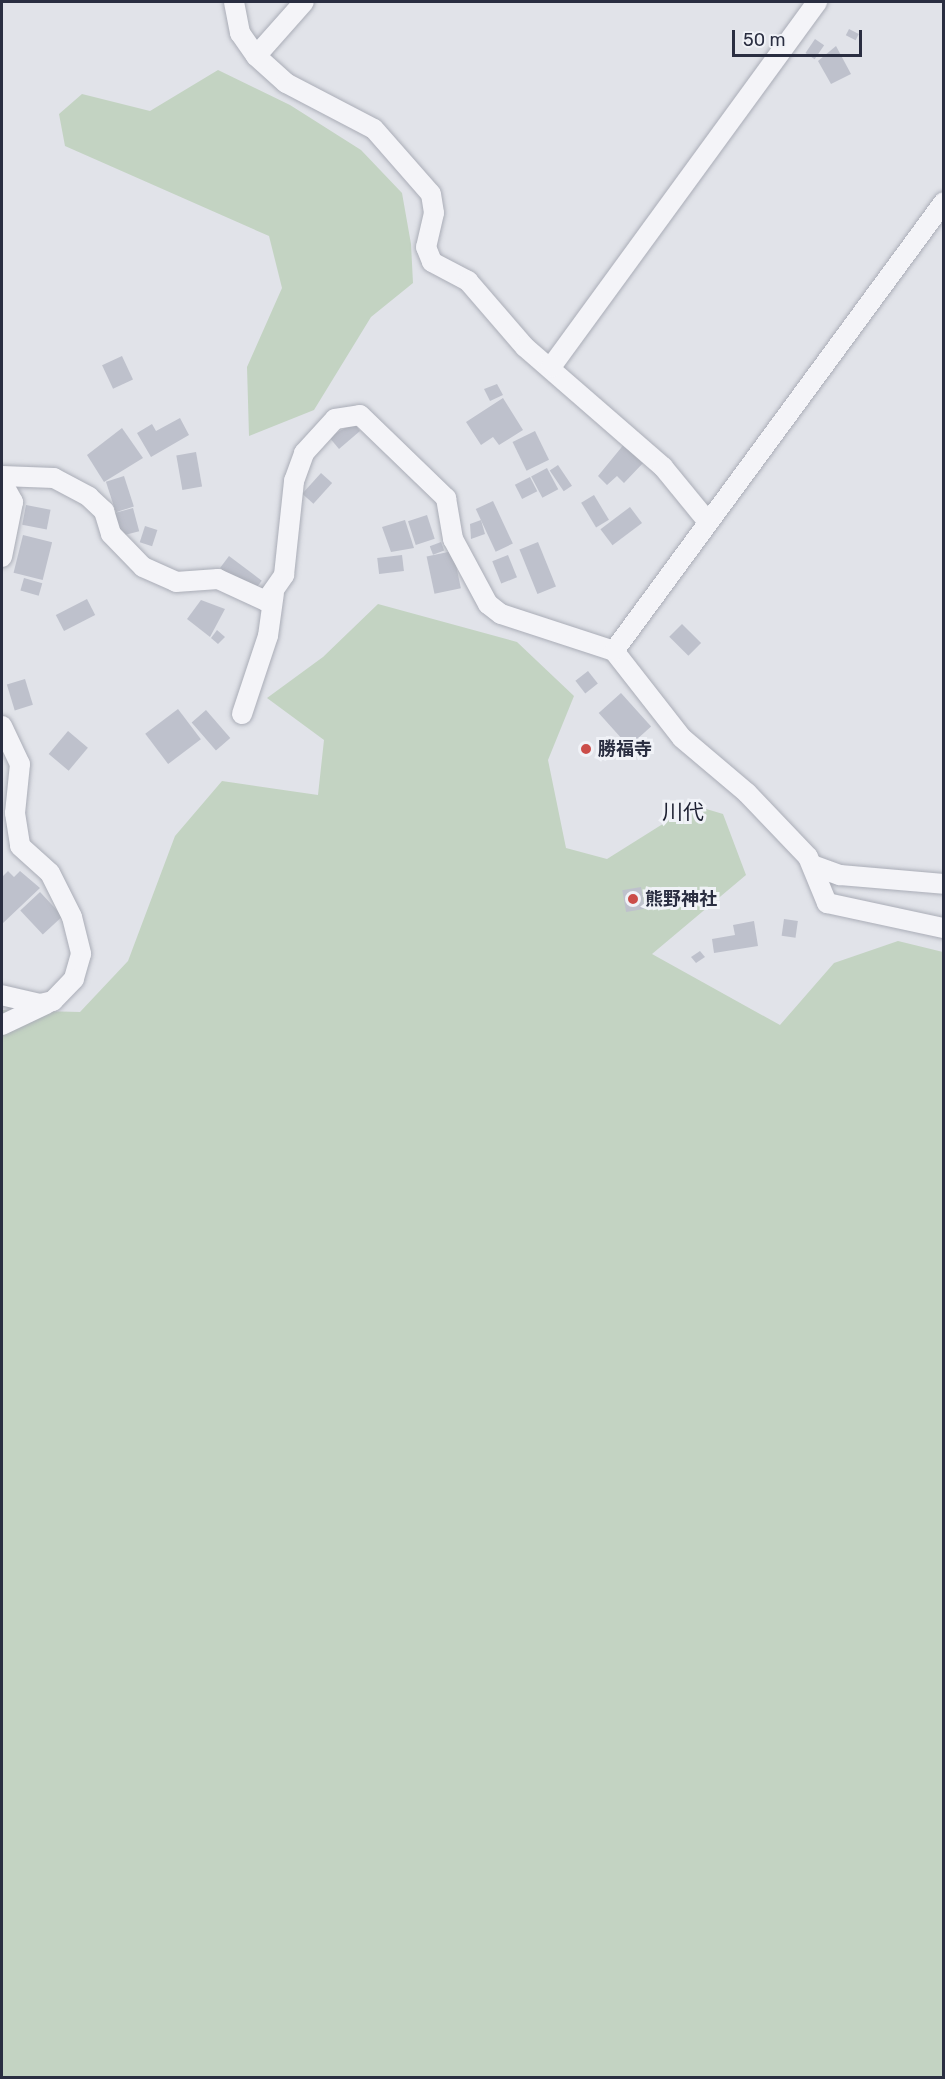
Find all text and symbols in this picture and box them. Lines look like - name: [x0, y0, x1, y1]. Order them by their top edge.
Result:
- scale bar: [735, 18, 866, 56]
- text: 50 m: [743, 29, 786, 51]
- place label: 勝福寺: [598, 738, 652, 760]
- marker: 勝福寺: [579, 742, 593, 756]
- district label: 川代: [662, 799, 704, 825]
- place label: 熊野神社: [645, 888, 717, 910]
- marker: 熊野神社: [626, 892, 640, 906]

